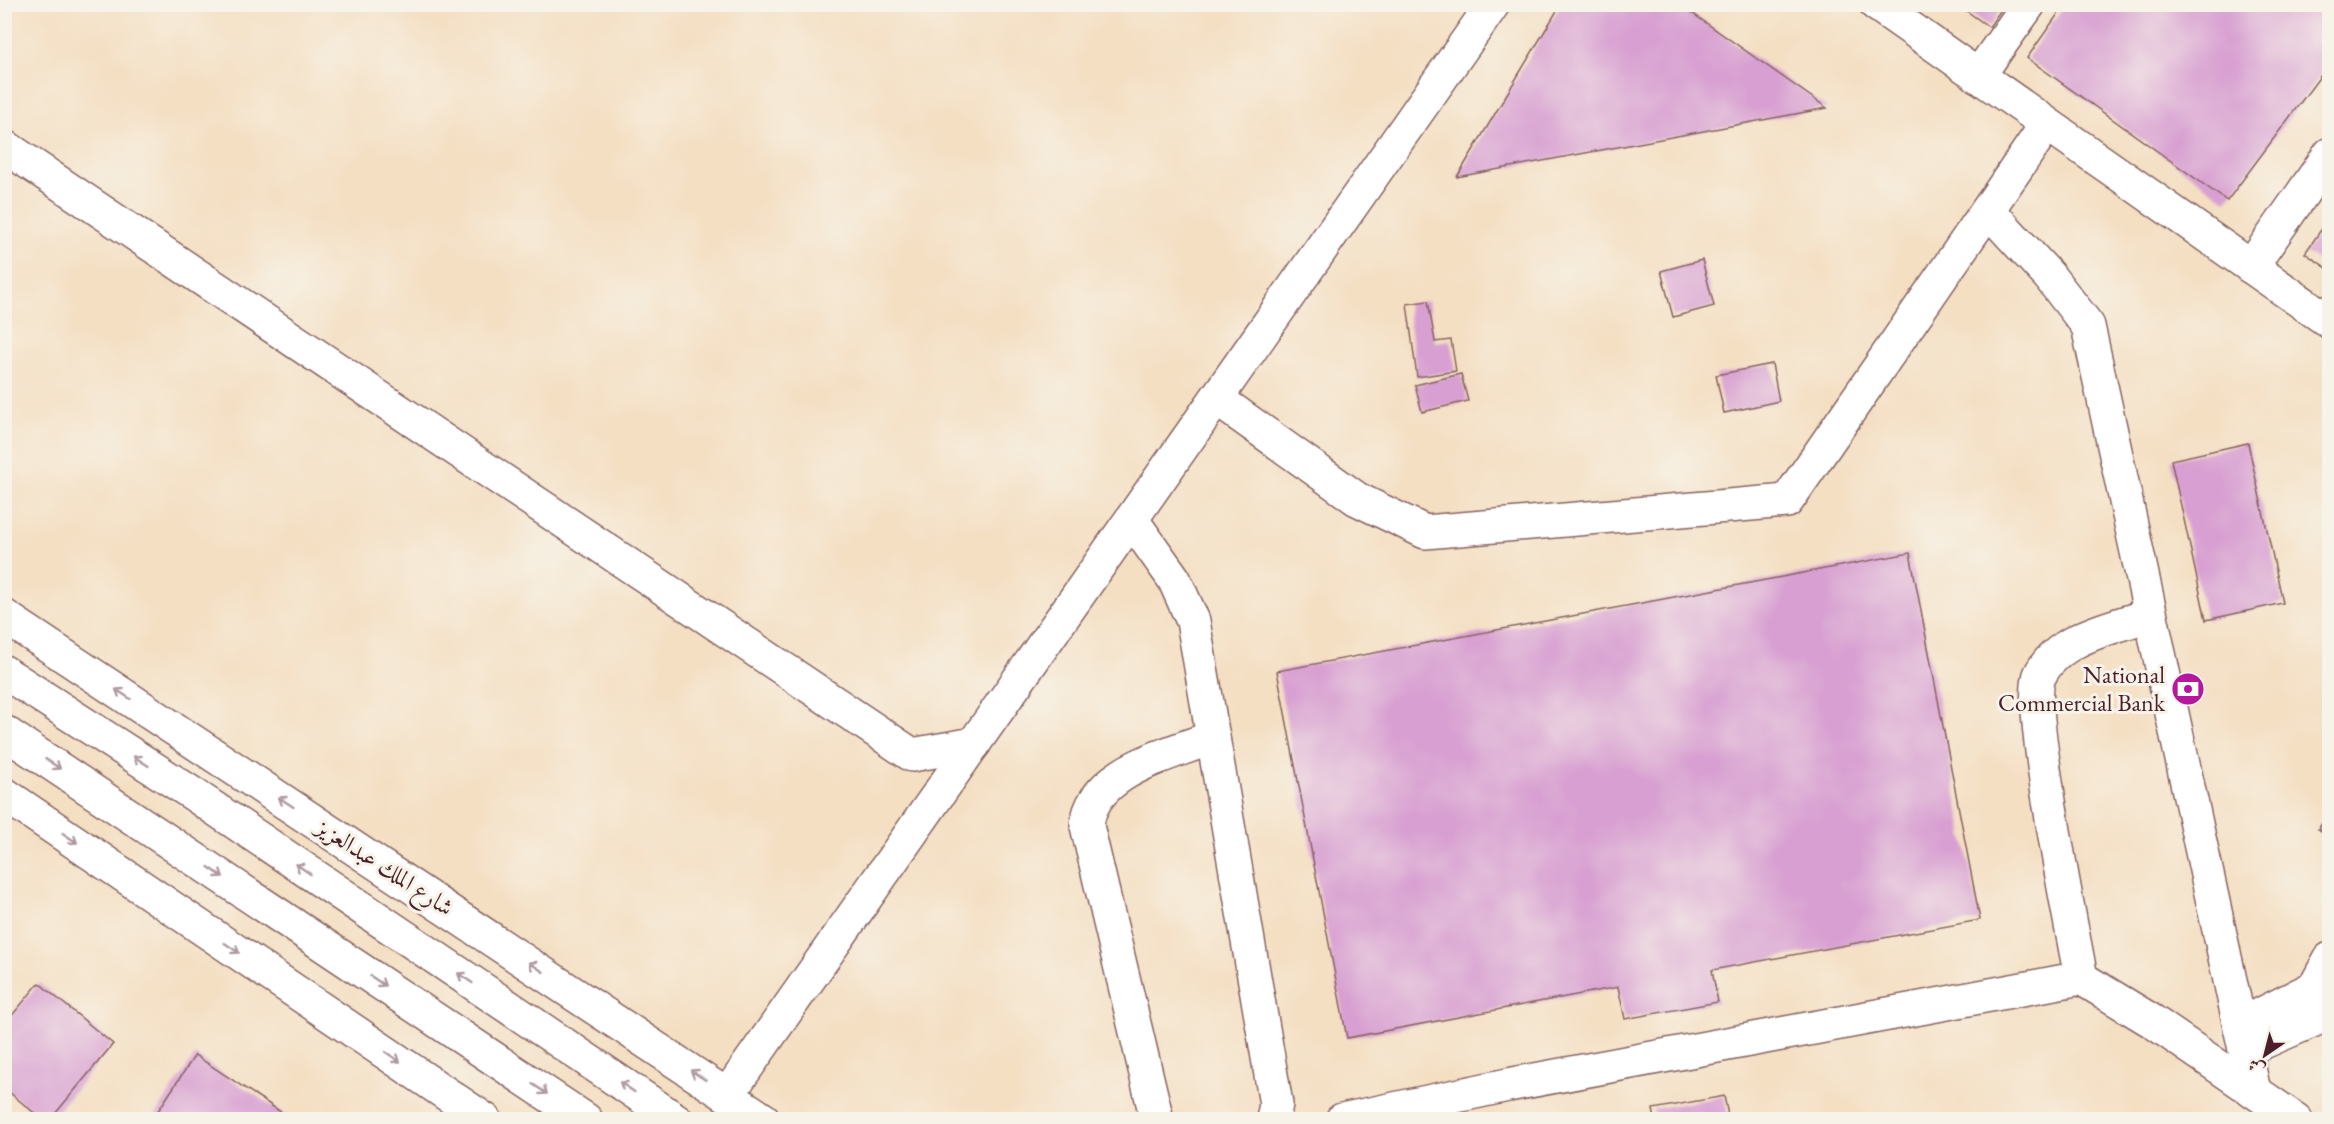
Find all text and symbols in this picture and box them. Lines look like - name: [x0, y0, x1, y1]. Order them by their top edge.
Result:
- place label: National Commercial Bank: [1998, 659, 2166, 718]
- bank icon: National Commercial Bank: [2170, 671, 2206, 707]
- one-way arrow: [115, 688, 132, 700]
- one-way arrow: [134, 755, 150, 767]
- one-way arrow: [45, 758, 61, 770]
- one-way arrow: [278, 796, 294, 808]
- street label: شارع الملك عبدالعزيز: [305, 809, 460, 927]
- one-way arrow: [62, 832, 78, 844]
- one-way arrow: [296, 863, 312, 875]
- one-way arrow: [207, 866, 224, 878]
- one-way arrow: [223, 942, 239, 954]
- one-way arrow: [528, 961, 545, 973]
- one-way arrow: [457, 972, 474, 984]
- one-way arrow: [369, 975, 385, 987]
- north arrow: [2235, 1025, 2295, 1085]
- one-way arrow: [384, 1051, 401, 1063]
- text: ش: [2244, 1054, 2269, 1080]
- one-way arrow: [691, 1069, 707, 1081]
- one-way arrow: [619, 1080, 636, 1093]
- one-way arrow: [531, 1083, 548, 1095]

